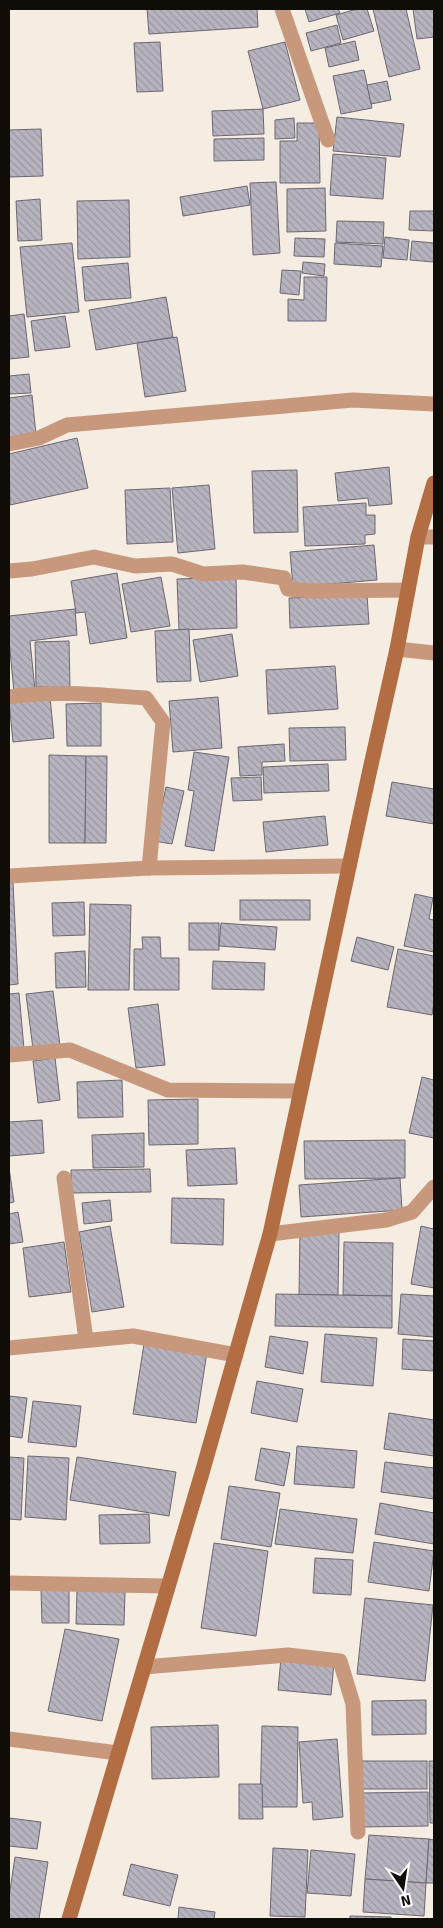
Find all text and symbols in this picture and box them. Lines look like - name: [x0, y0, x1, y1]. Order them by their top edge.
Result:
- north arrow: [378, 1863, 428, 1913]
- text: N: [399, 1891, 412, 1910]

